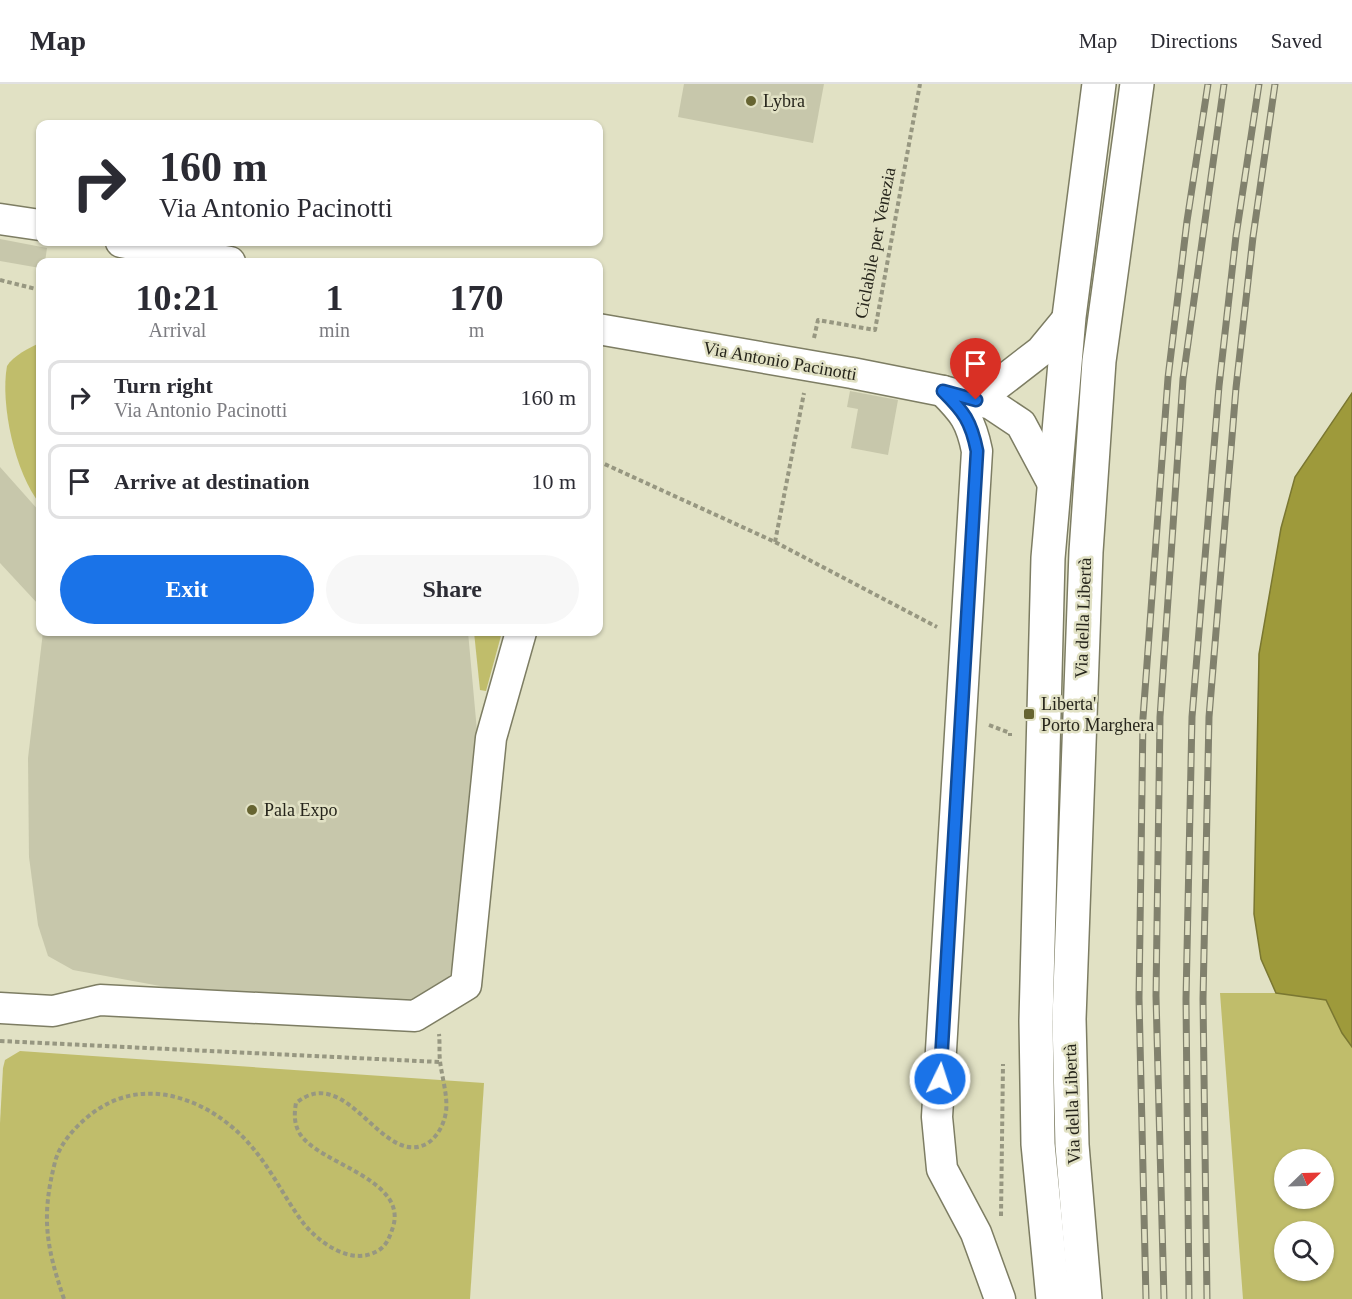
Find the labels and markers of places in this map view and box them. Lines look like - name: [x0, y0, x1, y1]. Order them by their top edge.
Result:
- place label: Lybra: [763, 91, 805, 111]
- marker: Lybra: [744, 94, 758, 108]
- pin: [950, 338, 1001, 400]
- place label: Liberta' Porto Marghera: [1041, 694, 1154, 735]
- marker: Liberta' Porto Marghera: [1022, 707, 1036, 721]
- place label: Pala Expo: [264, 800, 338, 820]
- marker: Pala Expo: [245, 803, 259, 817]

